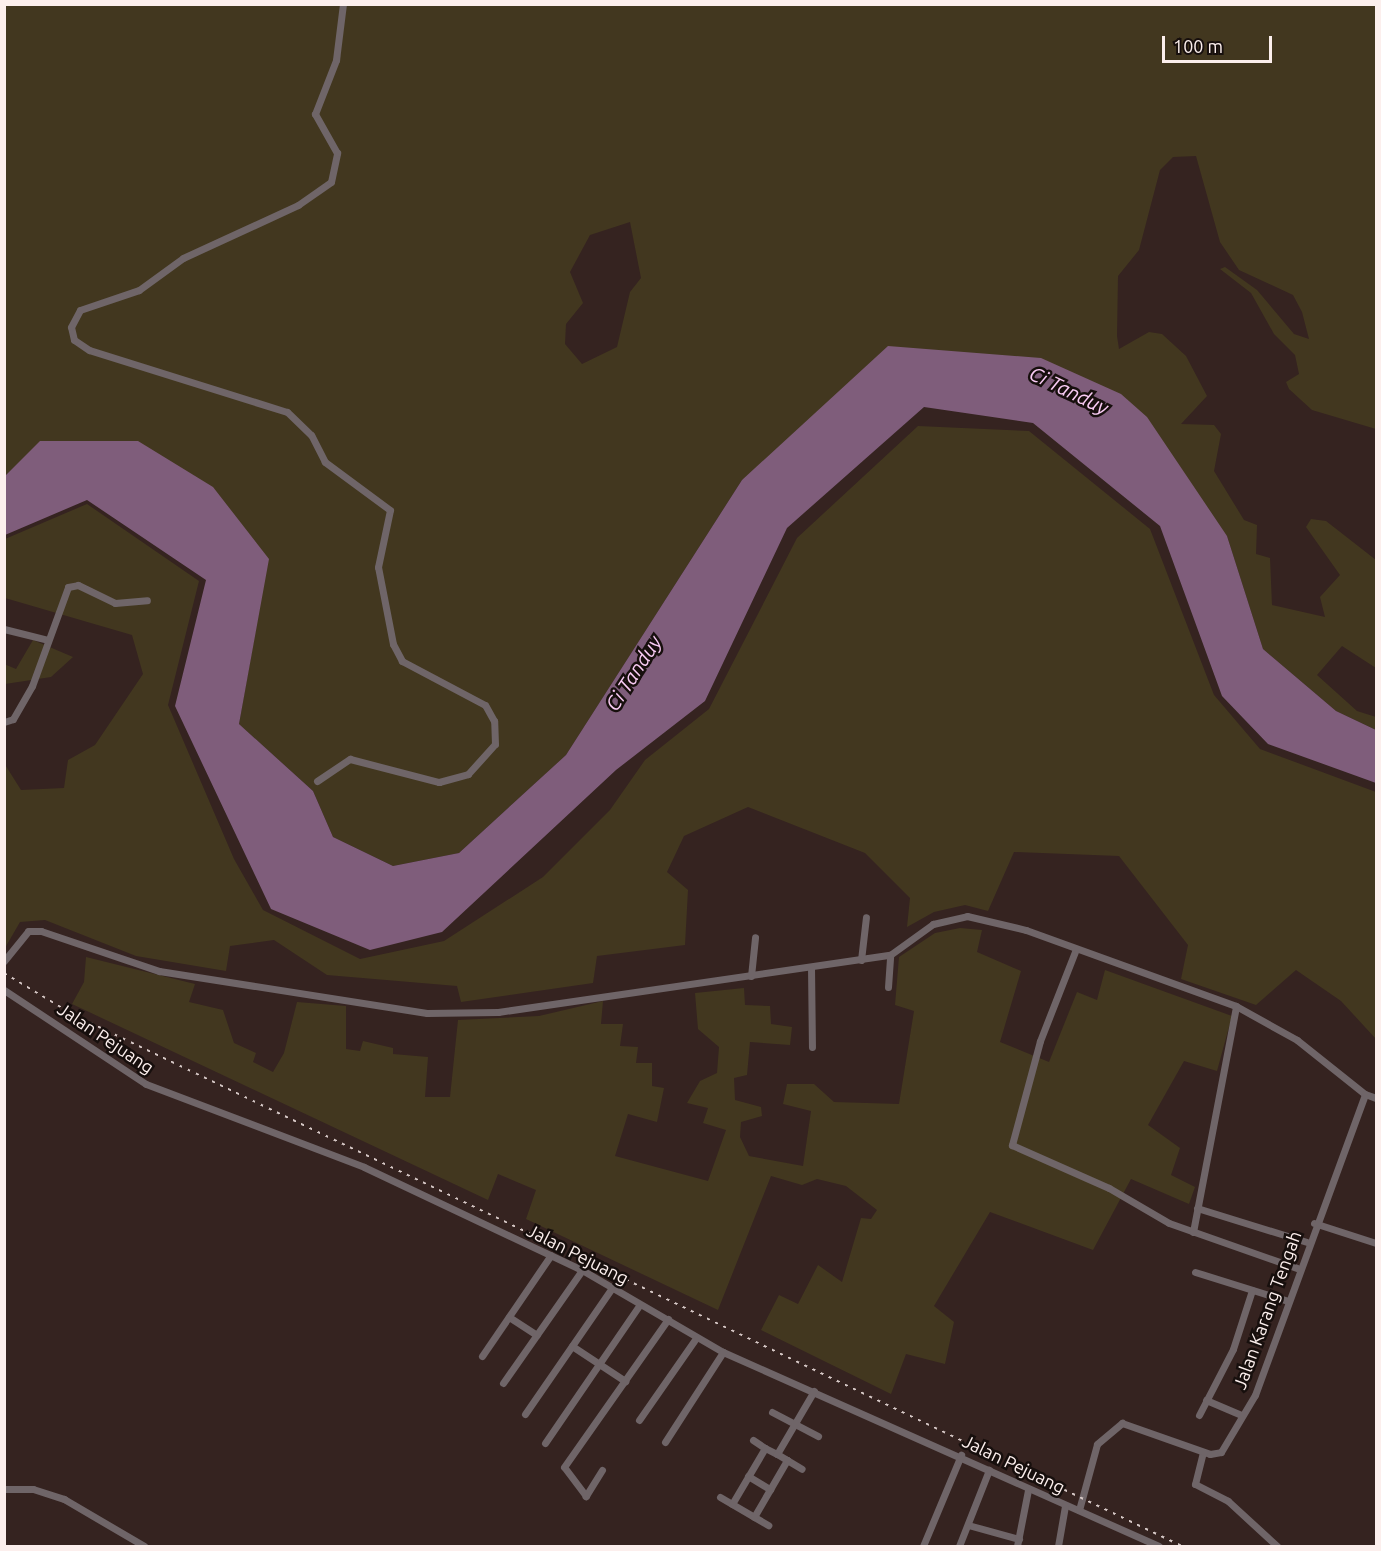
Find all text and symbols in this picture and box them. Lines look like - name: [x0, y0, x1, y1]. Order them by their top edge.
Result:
- scale bar: [1165, 24, 1274, 62]
- text: 100 m: [1173, 36, 1223, 56]
- water label: Ci Tanduy: [1026, 361, 1112, 419]
- water label: Ci Tanduy: [600, 631, 666, 715]
- street label: Jalan Pejuang: [54, 998, 158, 1078]
- street label: Jalan Pejuang: [523, 1219, 633, 1289]
- street label: Jalan Karang Tengah: [1228, 1228, 1306, 1392]
- street label: Jalan Pejuang: [959, 1430, 1069, 1498]

